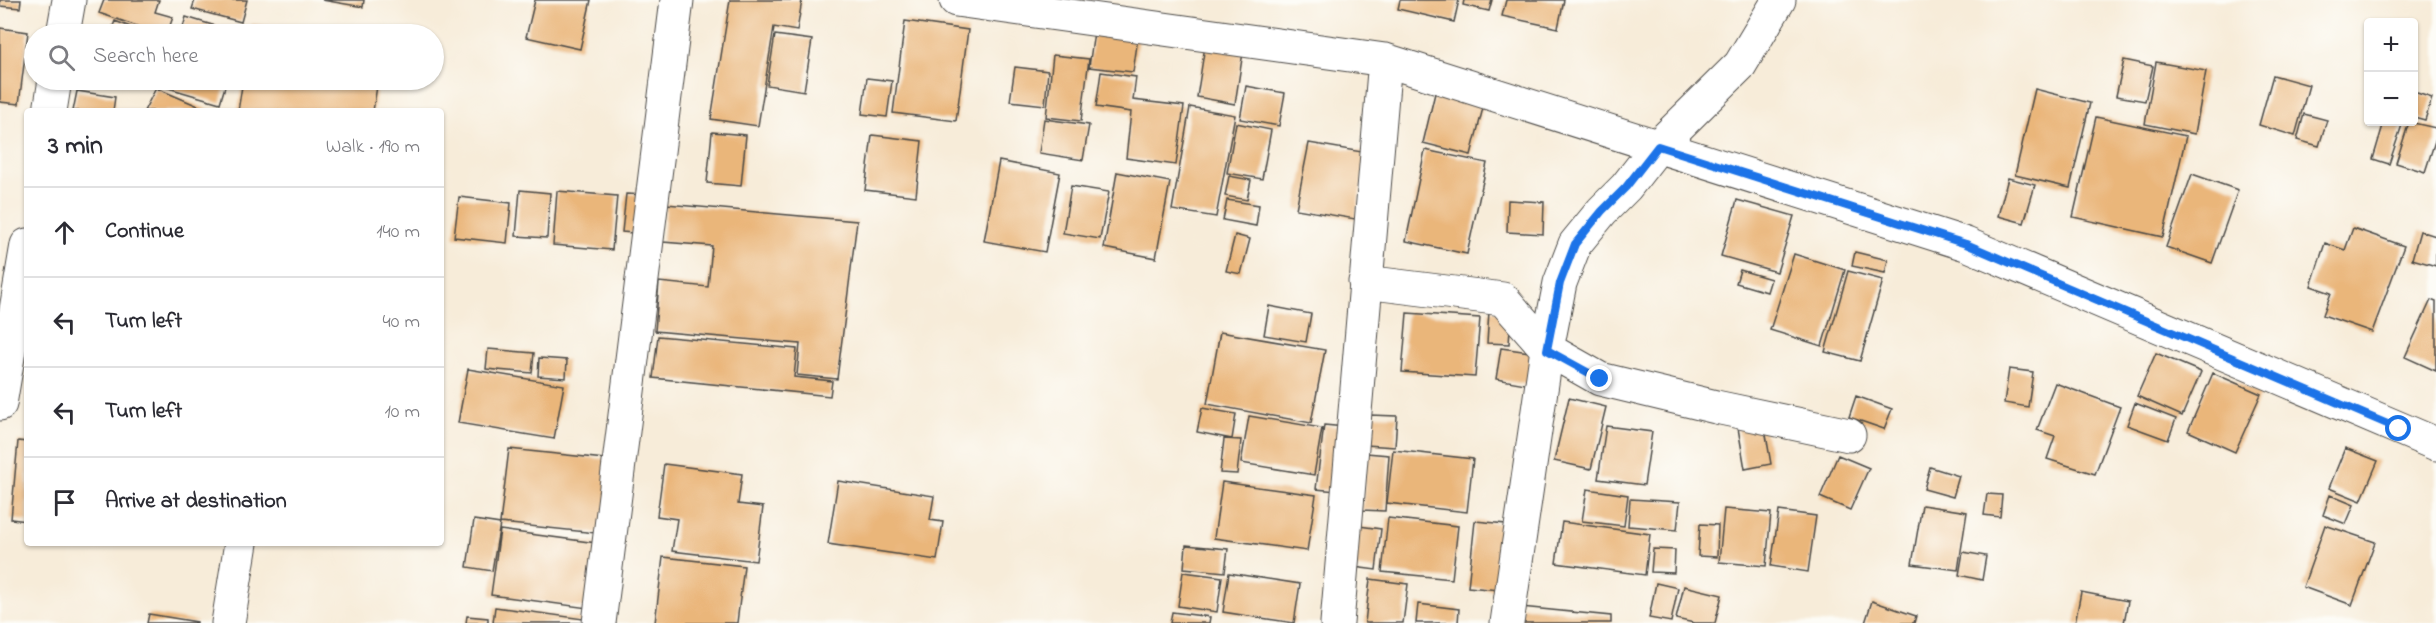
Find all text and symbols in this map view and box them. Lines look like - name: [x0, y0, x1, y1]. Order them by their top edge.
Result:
- map controls: [2364, 18, 2418, 126]
- button: +: [2364, 18, 2418, 72]
- search box: [24, 24, 444, 90]
- icon: search: [45, 41, 78, 74]
- text: Search here: [93, 41, 198, 73]
- button: −: [2364, 72, 2418, 126]
- text: 3 min: [48, 128, 103, 166]
- text: Walk · 190 m: [326, 133, 420, 162]
- icon: ahead: [48, 216, 81, 249]
- text: Continue: [105, 216, 184, 248]
- text: 140 m: [376, 218, 420, 247]
- icon: left: [48, 306, 81, 339]
- text: Turn left: [105, 306, 182, 338]
- text: 40 m: [383, 308, 420, 337]
- route end: [1586, 365, 1612, 391]
- icon: left: [48, 396, 81, 429]
- text: Turn left: [105, 396, 182, 428]
- text: 10 m: [384, 398, 420, 427]
- route start: [2385, 415, 2411, 441]
- icon: arrive: [48, 486, 81, 519]
- text: Arrive at destination: [105, 486, 287, 518]

